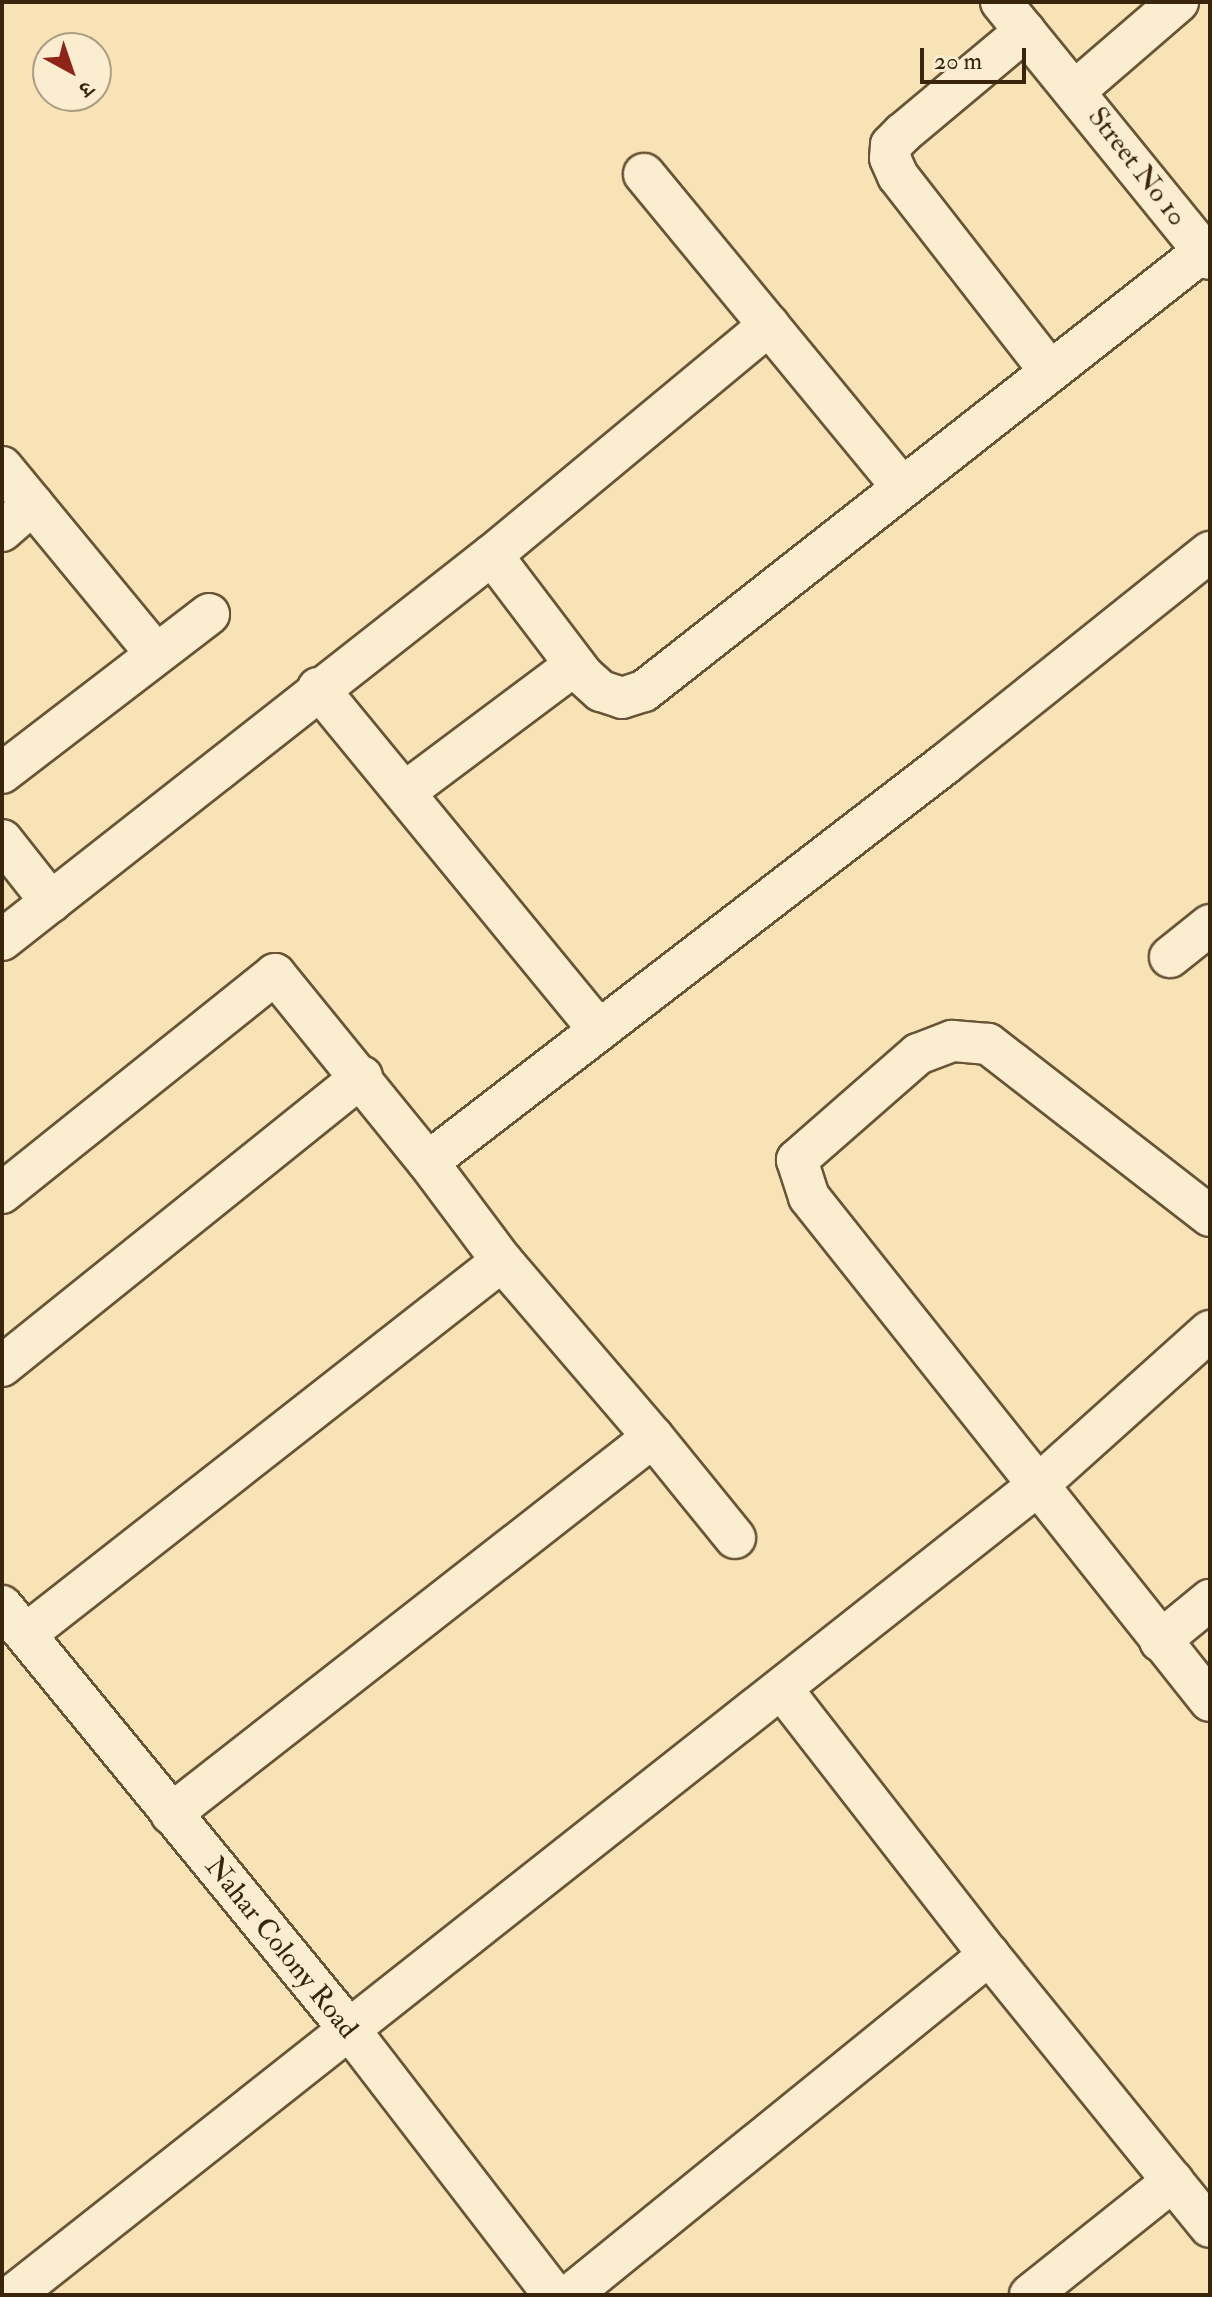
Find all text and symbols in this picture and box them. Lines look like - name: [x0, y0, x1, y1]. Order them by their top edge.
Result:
- north arrow: [32, 32, 112, 112]
- scale bar: [924, 32, 1030, 82]
- text: 20 m: [934, 46, 982, 77]
- text: उ: [73, 75, 99, 103]
- street label: Street No 10: [1080, 101, 1194, 233]
- street label: Nahar Colony Road: [198, 1851, 364, 2045]

